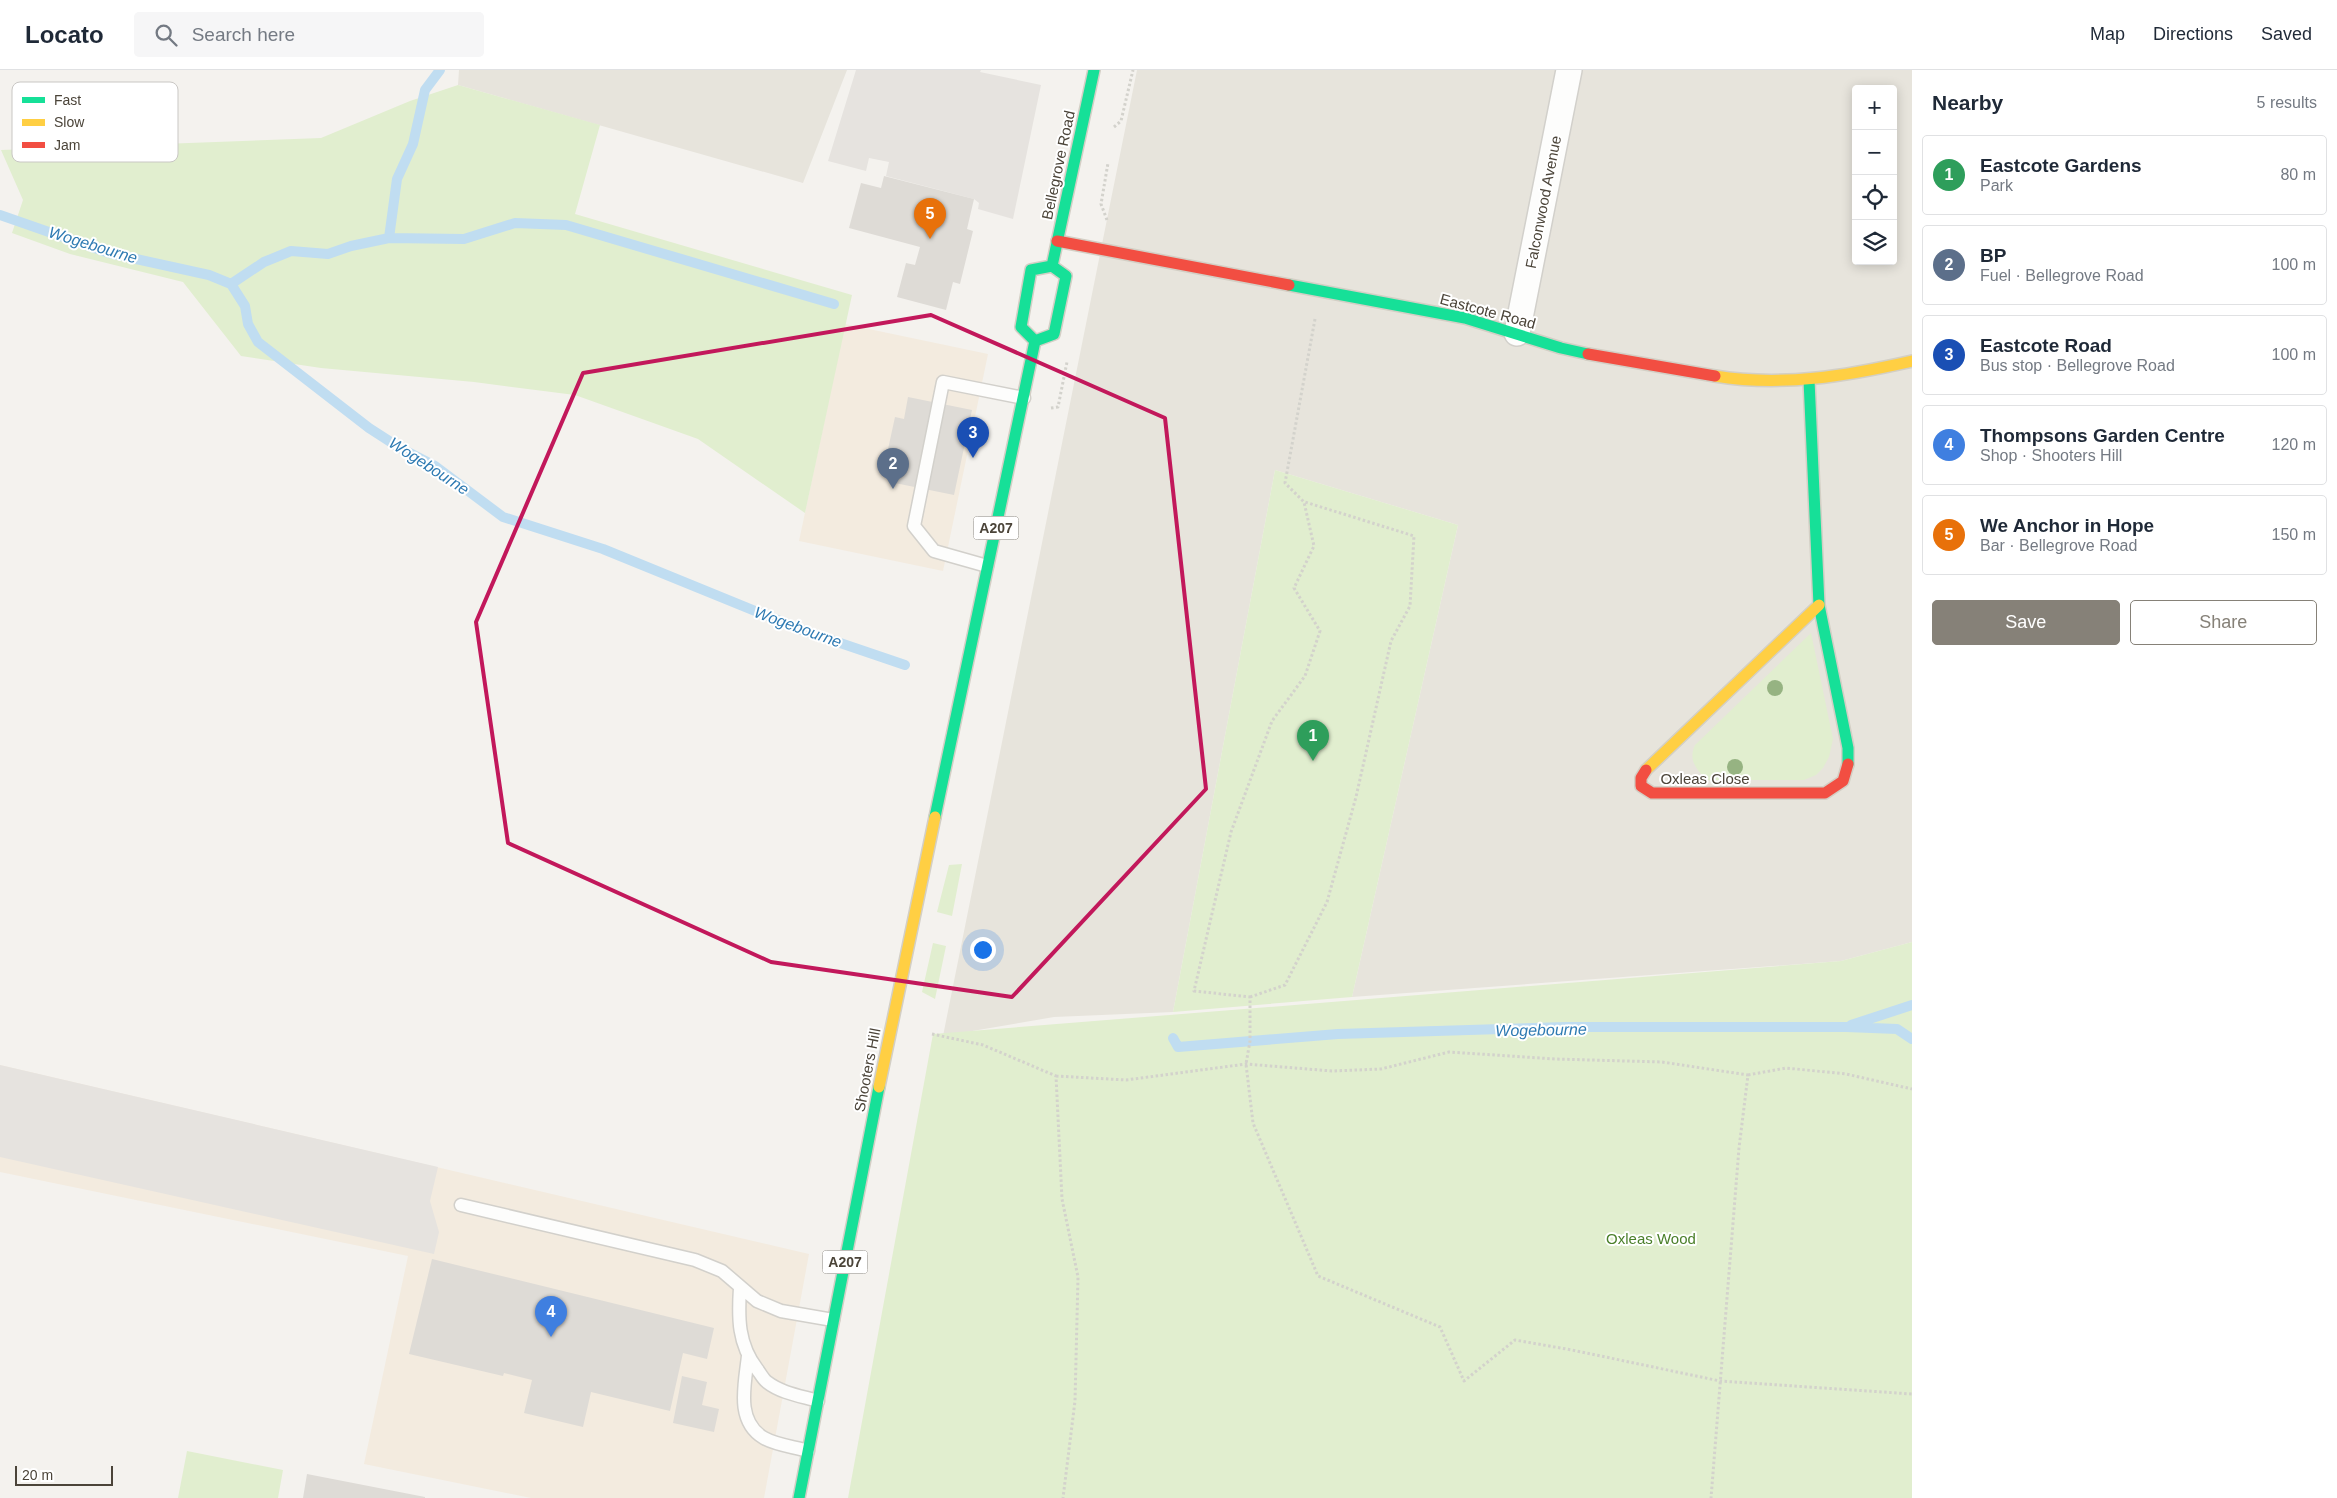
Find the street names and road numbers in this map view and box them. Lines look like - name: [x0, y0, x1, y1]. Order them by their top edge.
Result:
- street label: Bellegrove Road: [1038, 109, 1078, 221]
- street label: Falconwood Avenue: [1522, 134, 1564, 270]
- street label: Eastcote Road: [1438, 290, 1538, 332]
- road number: A207: [974, 516, 1018, 539]
- street label: Oxleas Close: [1660, 770, 1750, 787]
- street label: Shooters Hill: [851, 1027, 883, 1113]
- road number: A207: [822, 1250, 868, 1274]

